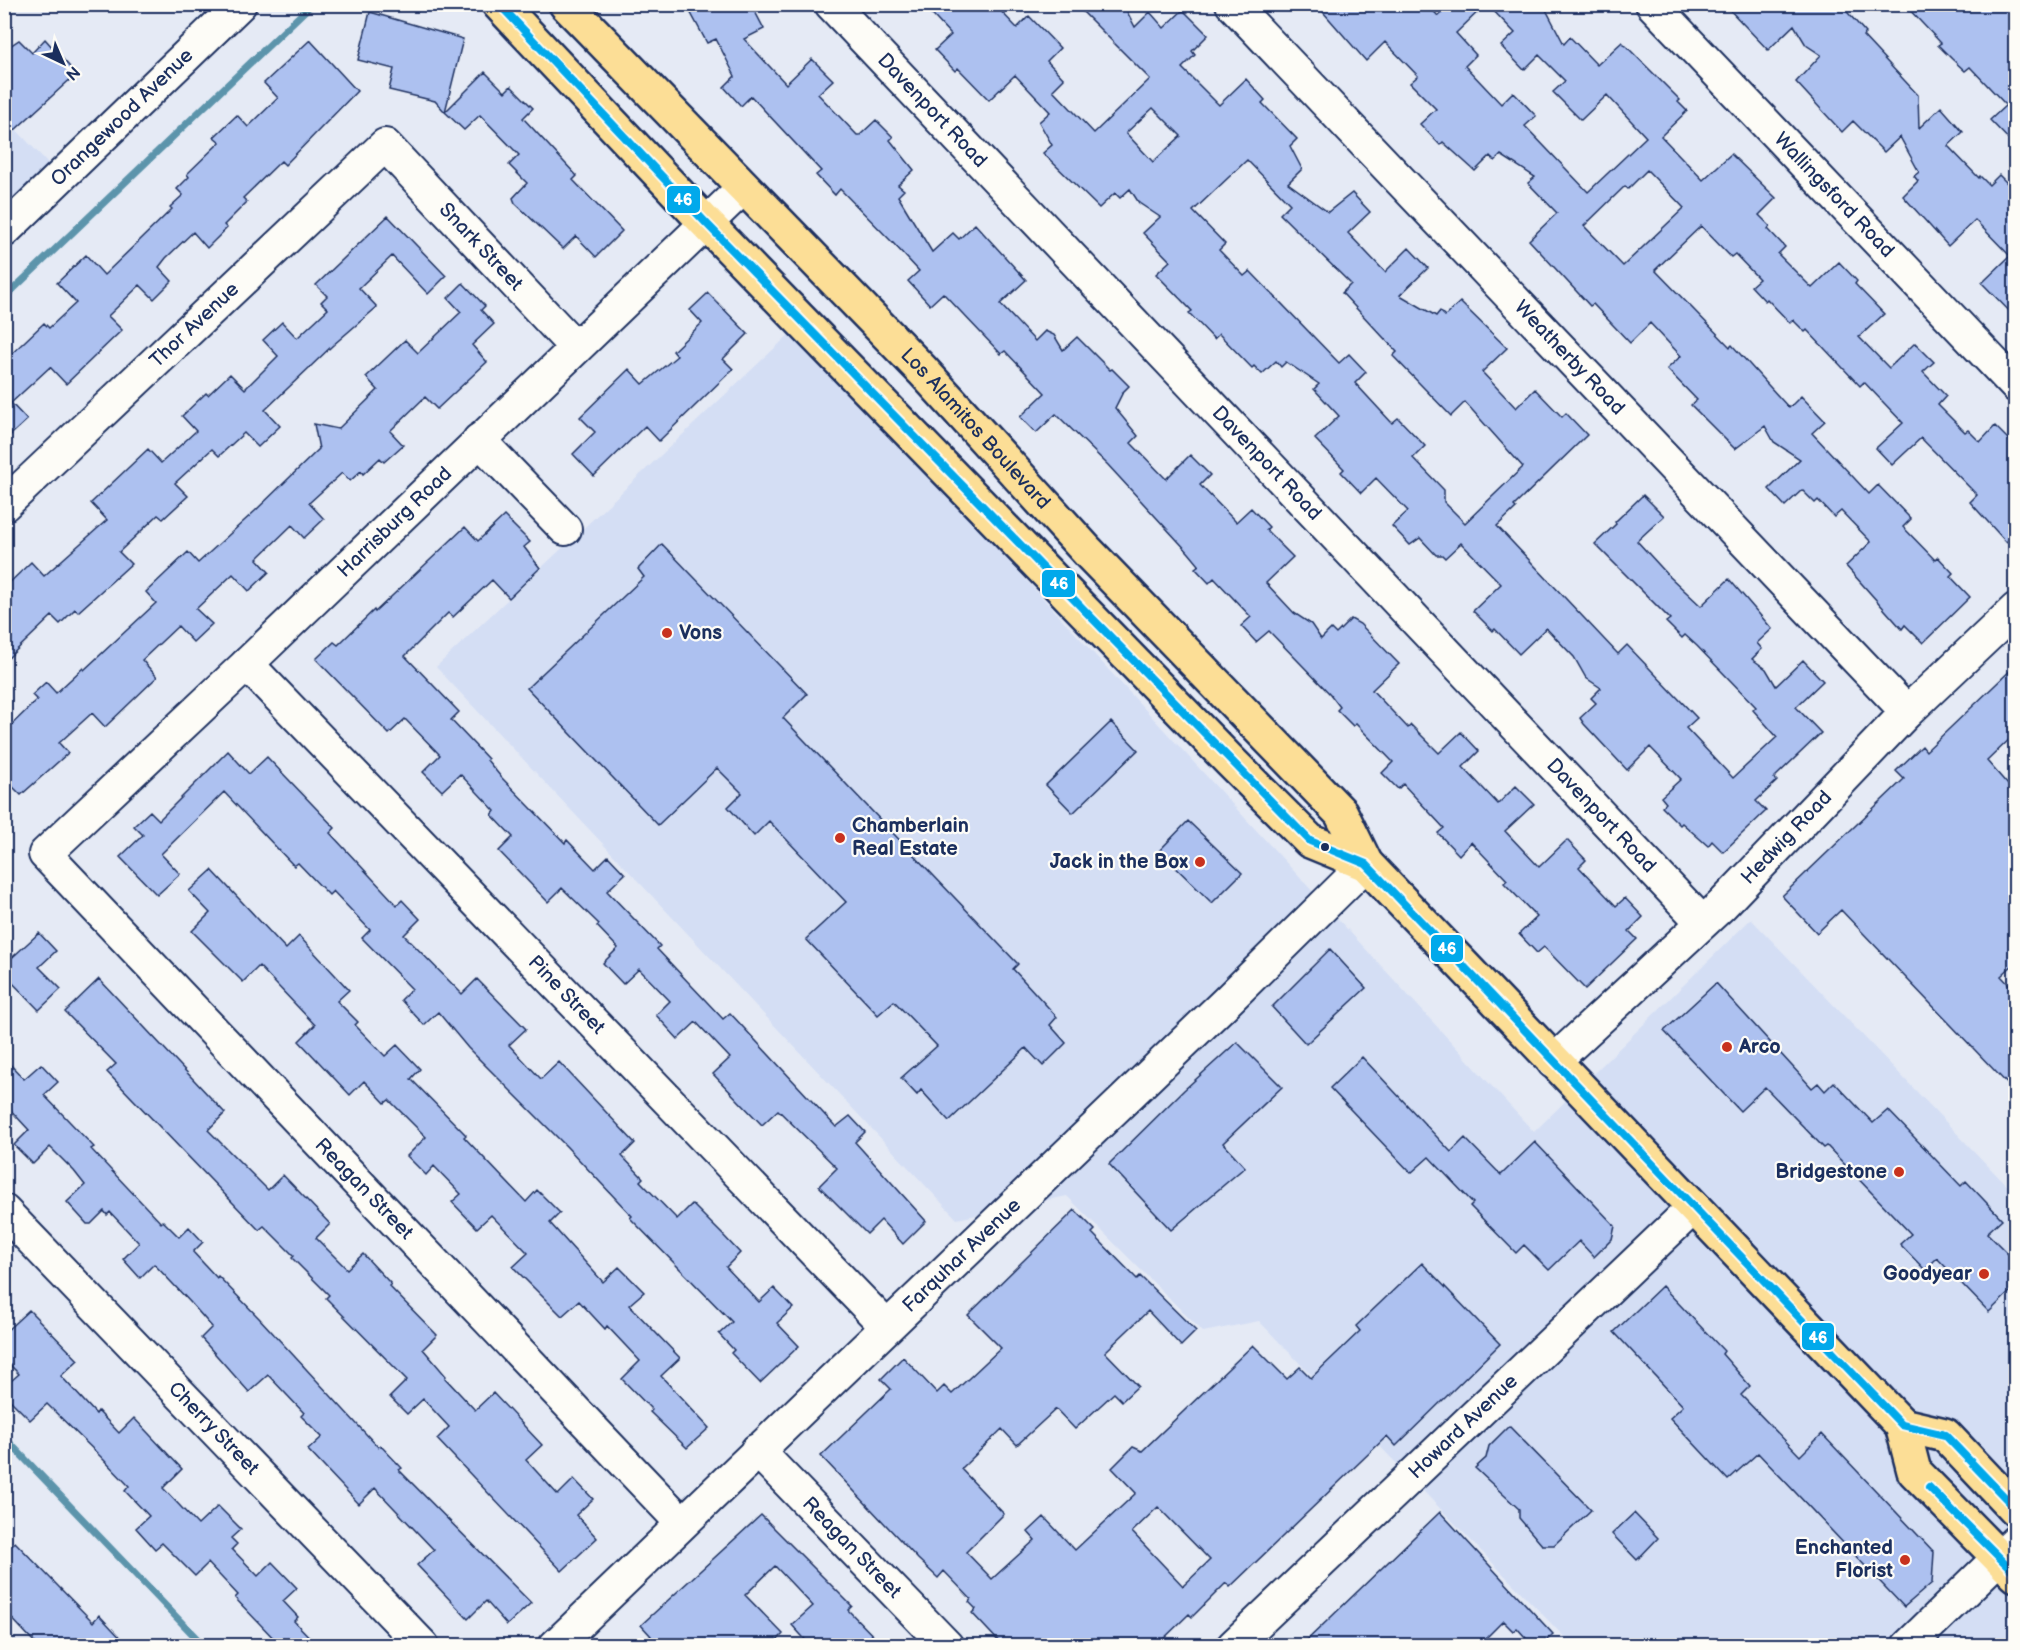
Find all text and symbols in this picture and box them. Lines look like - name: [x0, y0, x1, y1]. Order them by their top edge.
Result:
- north arrow: [33, 33, 93, 93]
- street label: Orangewood Avenue: [46, 43, 198, 191]
- street label: Davenport Road: [872, 48, 992, 173]
- text: N: [61, 62, 83, 84]
- street label: Wallingsford Road: [1769, 128, 1899, 263]
- line badge: 46: [666, 185, 701, 214]
- text: 46: [673, 191, 693, 210]
- street label: Snark Street: [434, 198, 528, 296]
- street label: Thor Avenue: [145, 277, 244, 373]
- street label: Weatherby Road: [1509, 296, 1630, 420]
- street label: Los Alamitos Boulevard: [896, 343, 1055, 514]
- street label: Davenport Road: [1207, 401, 1327, 525]
- street label: Harrisburg Road: [333, 462, 457, 582]
- line badge: 46: [1041, 569, 1076, 598]
- text: 46: [1049, 575, 1069, 594]
- place label: Vons: [679, 621, 722, 645]
- marker: Vons: [660, 626, 674, 640]
- street label: Davenport Road: [1541, 754, 1661, 878]
- street label: Hedwig Road: [1736, 786, 1837, 889]
- place label: Chamberlain Real Estate: [852, 814, 969, 861]
- marker: Chamberlain Real Estate: [833, 831, 847, 845]
- unlabelled marker: [1319, 841, 1331, 853]
- place label: Jack in the Box: [1050, 850, 1188, 874]
- marker: Jack in the Box: [1193, 855, 1207, 869]
- line badge: 46: [1430, 934, 1464, 963]
- text: 46: [1437, 940, 1457, 959]
- street label: Pine Street: [523, 951, 610, 1039]
- place label: Arco: [1738, 1035, 1781, 1059]
- marker: Arco: [1720, 1040, 1734, 1054]
- street label: Reagan Street: [310, 1133, 418, 1245]
- place label: Bridgestone: [1775, 1160, 1887, 1184]
- marker: Bridgestone: [1892, 1165, 1906, 1179]
- street label: Farquhar Avenue: [898, 1193, 1026, 1318]
- place label: Goodyear: [1883, 1262, 1973, 1286]
- marker: Goodyear: [1977, 1267, 1991, 1281]
- line badge: 46: [1801, 1322, 1835, 1351]
- text: 46: [1808, 1329, 1828, 1348]
- street label: Howard Avenue: [1404, 1369, 1523, 1484]
- street label: Cherry Street: [163, 1377, 264, 1480]
- street label: Reagan Street: [797, 1492, 906, 1603]
- place label: Enchanted Florist: [1795, 1536, 1893, 1583]
- marker: Enchanted Florist: [1898, 1553, 1912, 1567]

